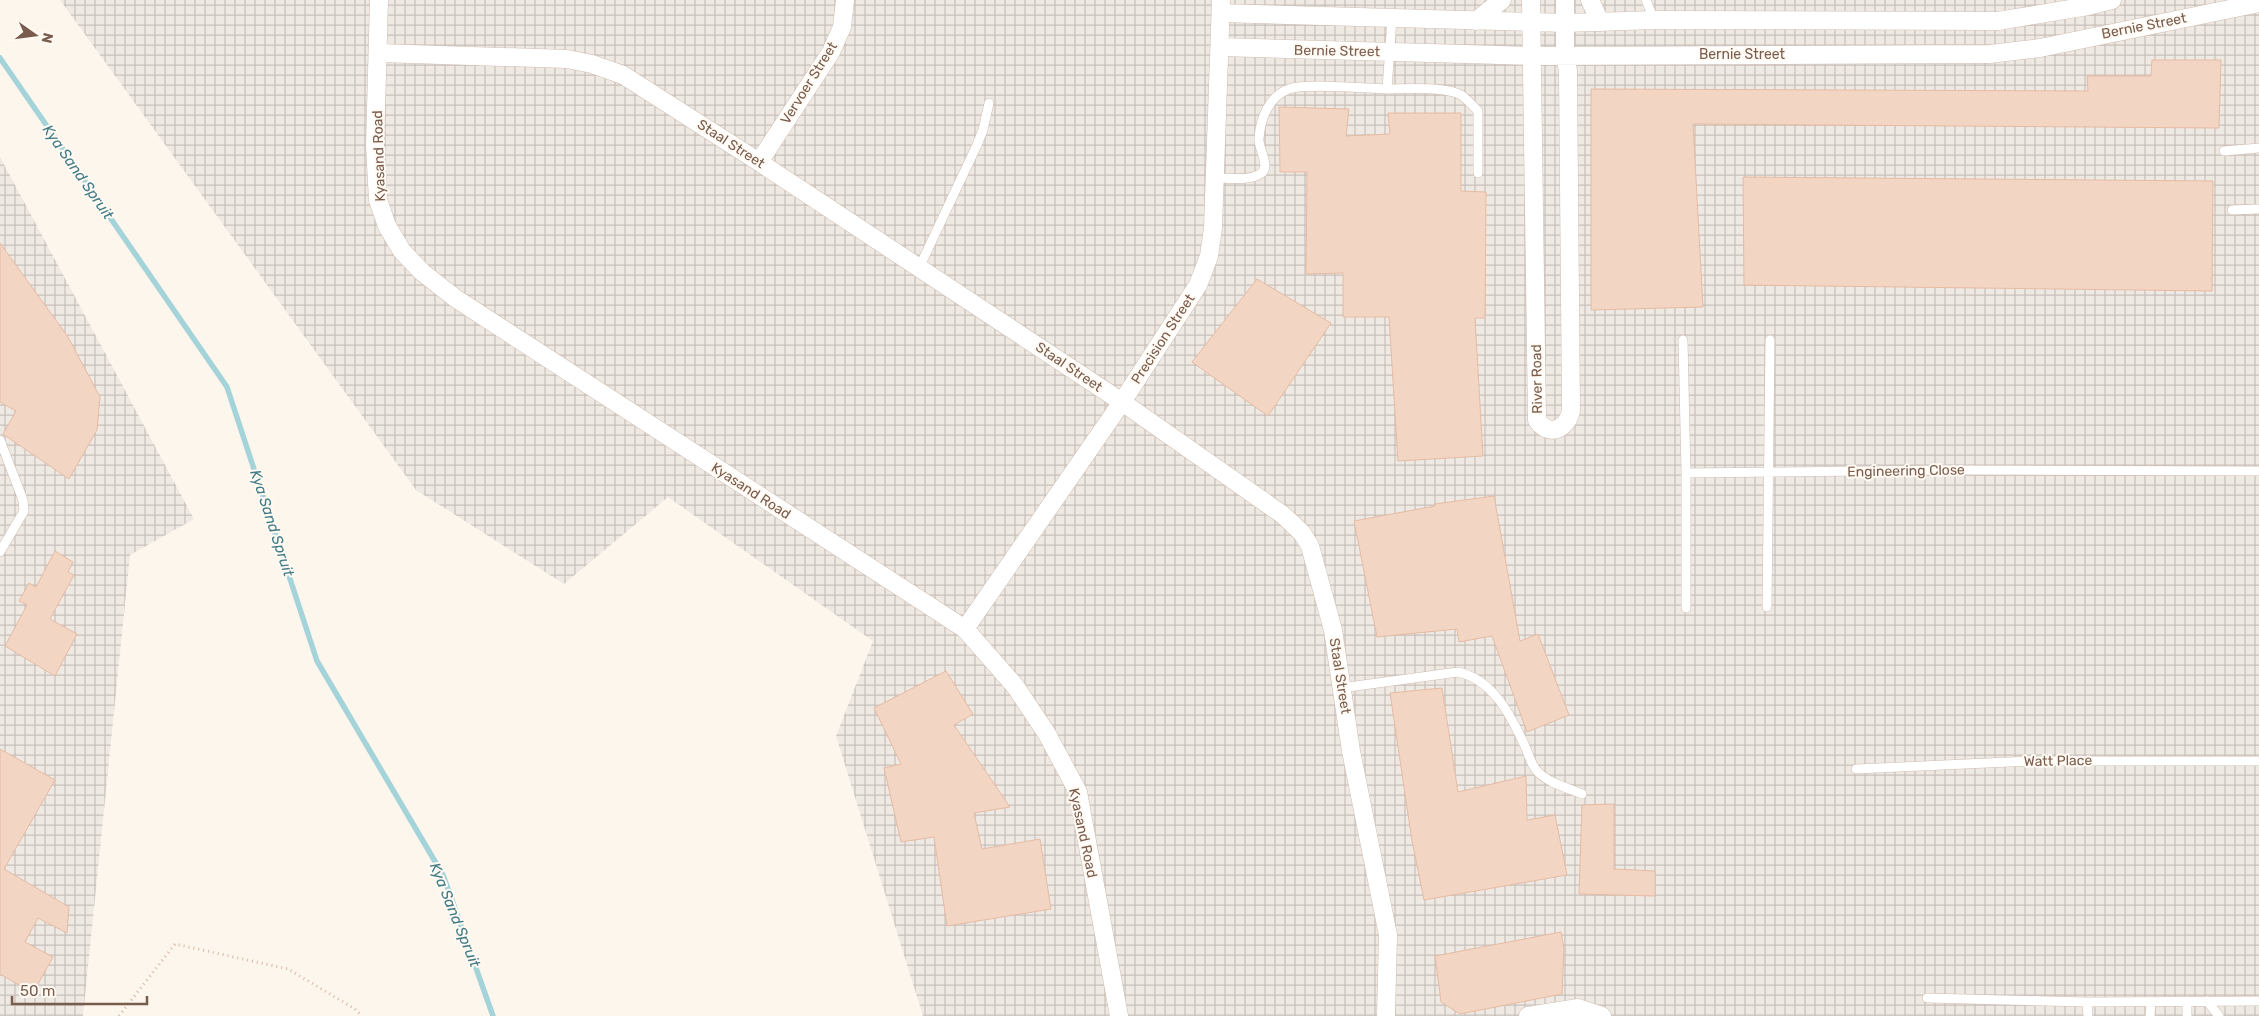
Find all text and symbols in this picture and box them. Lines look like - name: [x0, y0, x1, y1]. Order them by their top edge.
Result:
- street label: Bernie Street: [2100, 9, 2188, 43]
- north arrow: [10, 10, 60, 60]
- text: N: [38, 31, 57, 45]
- street label: Vervoer Street: [777, 38, 841, 127]
- street label: Bernie Street: [1294, 42, 1381, 60]
- street label: Bernie Street: [1699, 46, 1786, 63]
- street label: Kyasand Road: [369, 110, 389, 202]
- street label: Staal Street: [694, 116, 768, 172]
- water label: Kya Sand Spruit: [39, 121, 117, 223]
- street label: Precision Street: [1128, 290, 1199, 387]
- street label: Staal Street: [1032, 338, 1106, 396]
- street label: River Road: [1528, 344, 1546, 414]
- street label: Kyasand Road: [708, 459, 794, 523]
- street label: Engineering Close: [1847, 461, 1965, 481]
- water label: Kya Sand Spruit: [246, 467, 298, 579]
- street label: Staal Street: [1326, 637, 1354, 716]
- street label: Watt Place: [2024, 752, 2093, 770]
- street label: Kyasand Road: [1065, 787, 1101, 879]
- water label: Kya Sand Spruit: [426, 860, 484, 970]
- scale bar: [12, 974, 148, 1006]
- text: 50 m: [20, 982, 55, 1000]

